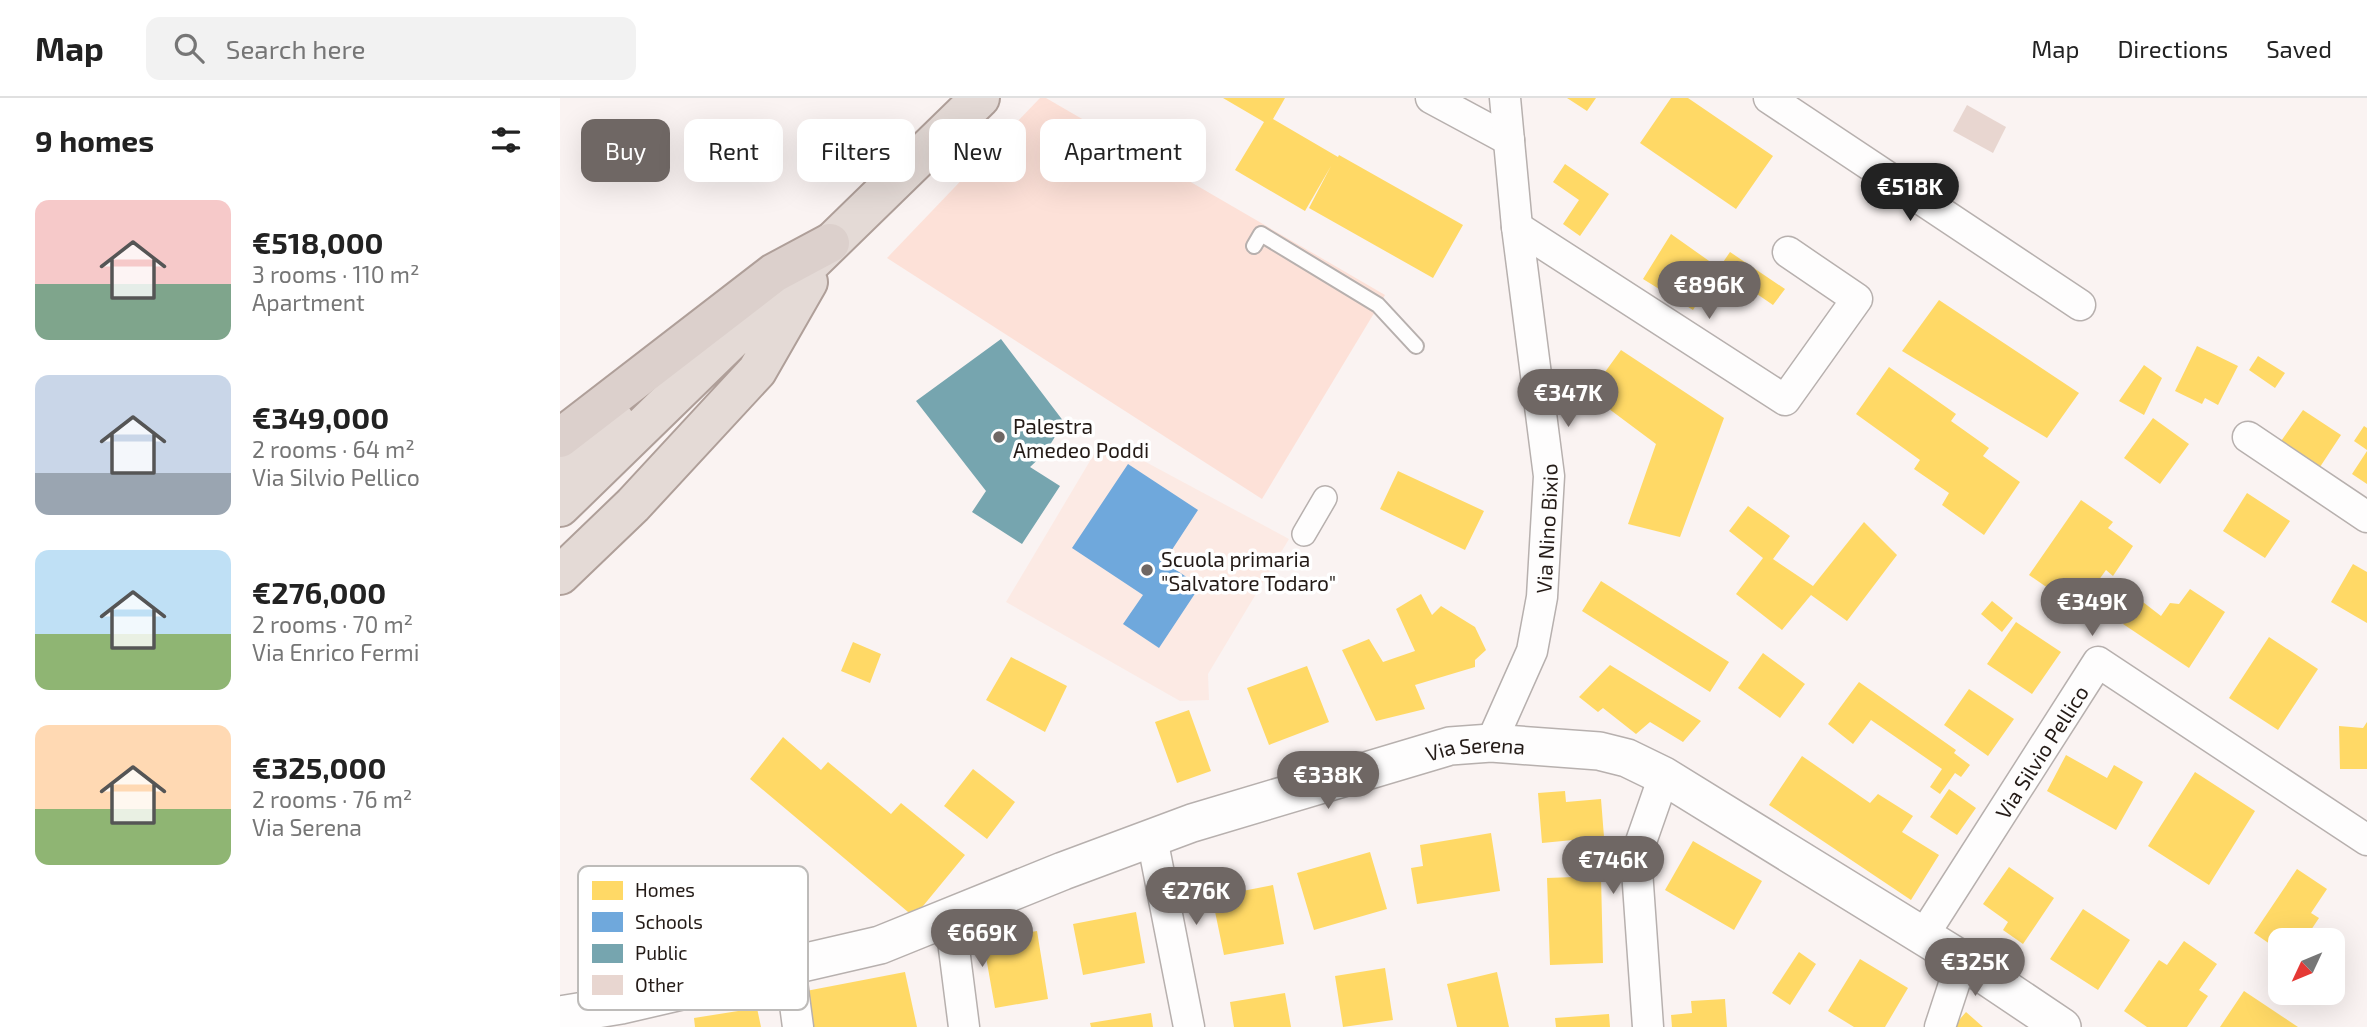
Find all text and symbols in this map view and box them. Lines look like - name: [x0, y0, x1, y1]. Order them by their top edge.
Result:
- search box: [146, 17, 636, 80]
- text: Map: [35, 28, 104, 68]
- icon: search: [170, 29, 208, 67]
- text: Search here: [226, 33, 365, 64]
- text: Map: [2031, 34, 2079, 63]
- text: Directions: [2117, 34, 2228, 63]
- text: Saved: [2266, 34, 2332, 63]
- chip: Buy: [581, 119, 670, 182]
- chip: Rent: [684, 119, 783, 182]
- chip: Filters: [797, 119, 915, 182]
- chip: New: [929, 119, 1026, 182]
- chip: Apartment: [1040, 119, 1206, 182]
- icon: filters: [487, 121, 525, 159]
- text: 9 homes: [35, 122, 154, 158]
- pin: €518K: [1861, 164, 1959, 223]
- text: €518K: [1877, 172, 1943, 200]
- text: €518,000: [252, 224, 384, 260]
- icon: home: [91, 228, 175, 312]
- text: 3 rooms · 110 m²: [252, 260, 419, 288]
- pin: €896K: [1660, 262, 1758, 321]
- text: €896K: [1674, 270, 1744, 298]
- text: Apartment: [252, 288, 365, 316]
- pin: €347K: [1519, 370, 1617, 429]
- text: €347K: [1533, 378, 1603, 406]
- text: €349,000: [252, 399, 389, 435]
- icon: home: [91, 403, 175, 487]
- place label: Palestra Amedeo Poddi: [1013, 413, 1149, 462]
- marker: Palestra Amedeo Poddi: [991, 429, 1007, 445]
- text: 2 rooms · 64 m²: [252, 435, 415, 463]
- text: Via Silvio Pellico: [252, 463, 420, 491]
- street label: Via Nino Bixio: [1530, 463, 1561, 594]
- place label: Scuola primaria "Salvatore Todaro": [1161, 546, 1336, 595]
- marker: Scuola primaria "Salvatore Todaro": [1139, 562, 1155, 578]
- text: €276,000: [252, 574, 386, 610]
- icon: home: [91, 578, 175, 662]
- pin: €349K: [2043, 578, 2141, 638]
- text: €349K: [2057, 587, 2127, 615]
- text: 2 rooms · 70 m²: [252, 610, 413, 638]
- text: Via Enrico Fermi: [252, 638, 419, 666]
- street label: Via Silvio Pellico: [1989, 680, 2093, 823]
- street label: Via Serena: [1422, 730, 1526, 765]
- text: €325,000: [252, 749, 386, 785]
- pin: €338K: [1279, 752, 1377, 811]
- icon: home: [91, 753, 175, 837]
- text: €338K: [1293, 760, 1363, 788]
- text: 2 rooms · 76 m²: [252, 785, 412, 813]
- text: Via Serena: [252, 813, 362, 841]
- pin: €746K: [1564, 836, 1662, 896]
- text: €746K: [1578, 845, 1648, 873]
- legend: [578, 866, 808, 1010]
- pin: €276K: [1147, 868, 1245, 927]
- text: €276K: [1162, 876, 1230, 904]
- text: Homes: [635, 878, 695, 901]
- text: Schools: [635, 910, 703, 933]
- pin: €669K: [933, 910, 1031, 969]
- text: €669K: [947, 918, 1017, 946]
- north arrow: [2268, 928, 2345, 1004]
- map controls: [2268, 928, 2345, 1005]
- pin: €325K: [1926, 939, 2024, 998]
- text: Public: [635, 941, 688, 964]
- text: €325K: [1941, 947, 2009, 975]
- text: Other: [635, 973, 684, 996]

